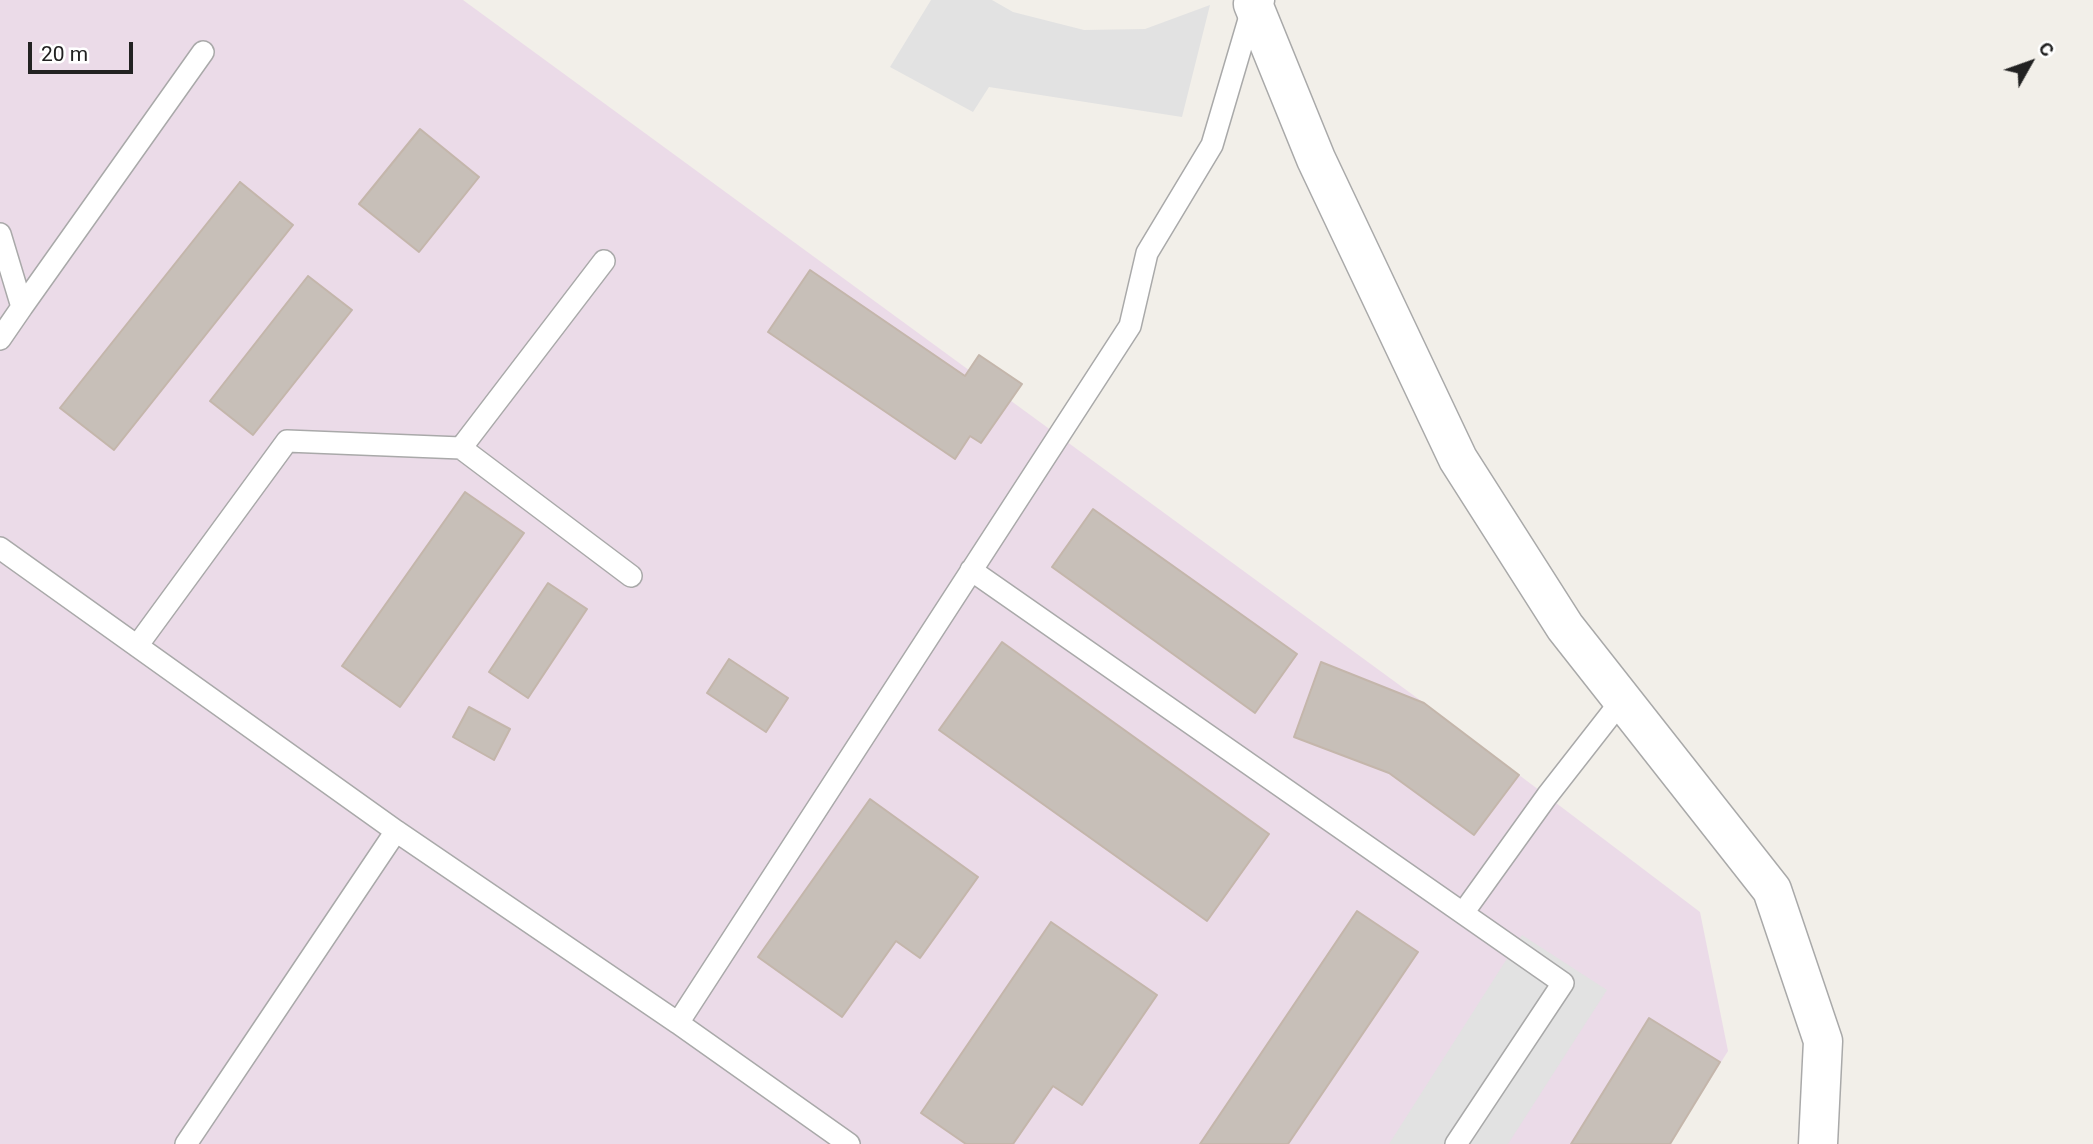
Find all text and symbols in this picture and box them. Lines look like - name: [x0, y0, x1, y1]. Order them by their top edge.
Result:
- scale bar: [32, 28, 136, 72]
- north arrow: [1995, 28, 2065, 98]
- text: С: [2034, 37, 2059, 61]
- text: 20 m: [41, 42, 88, 66]

